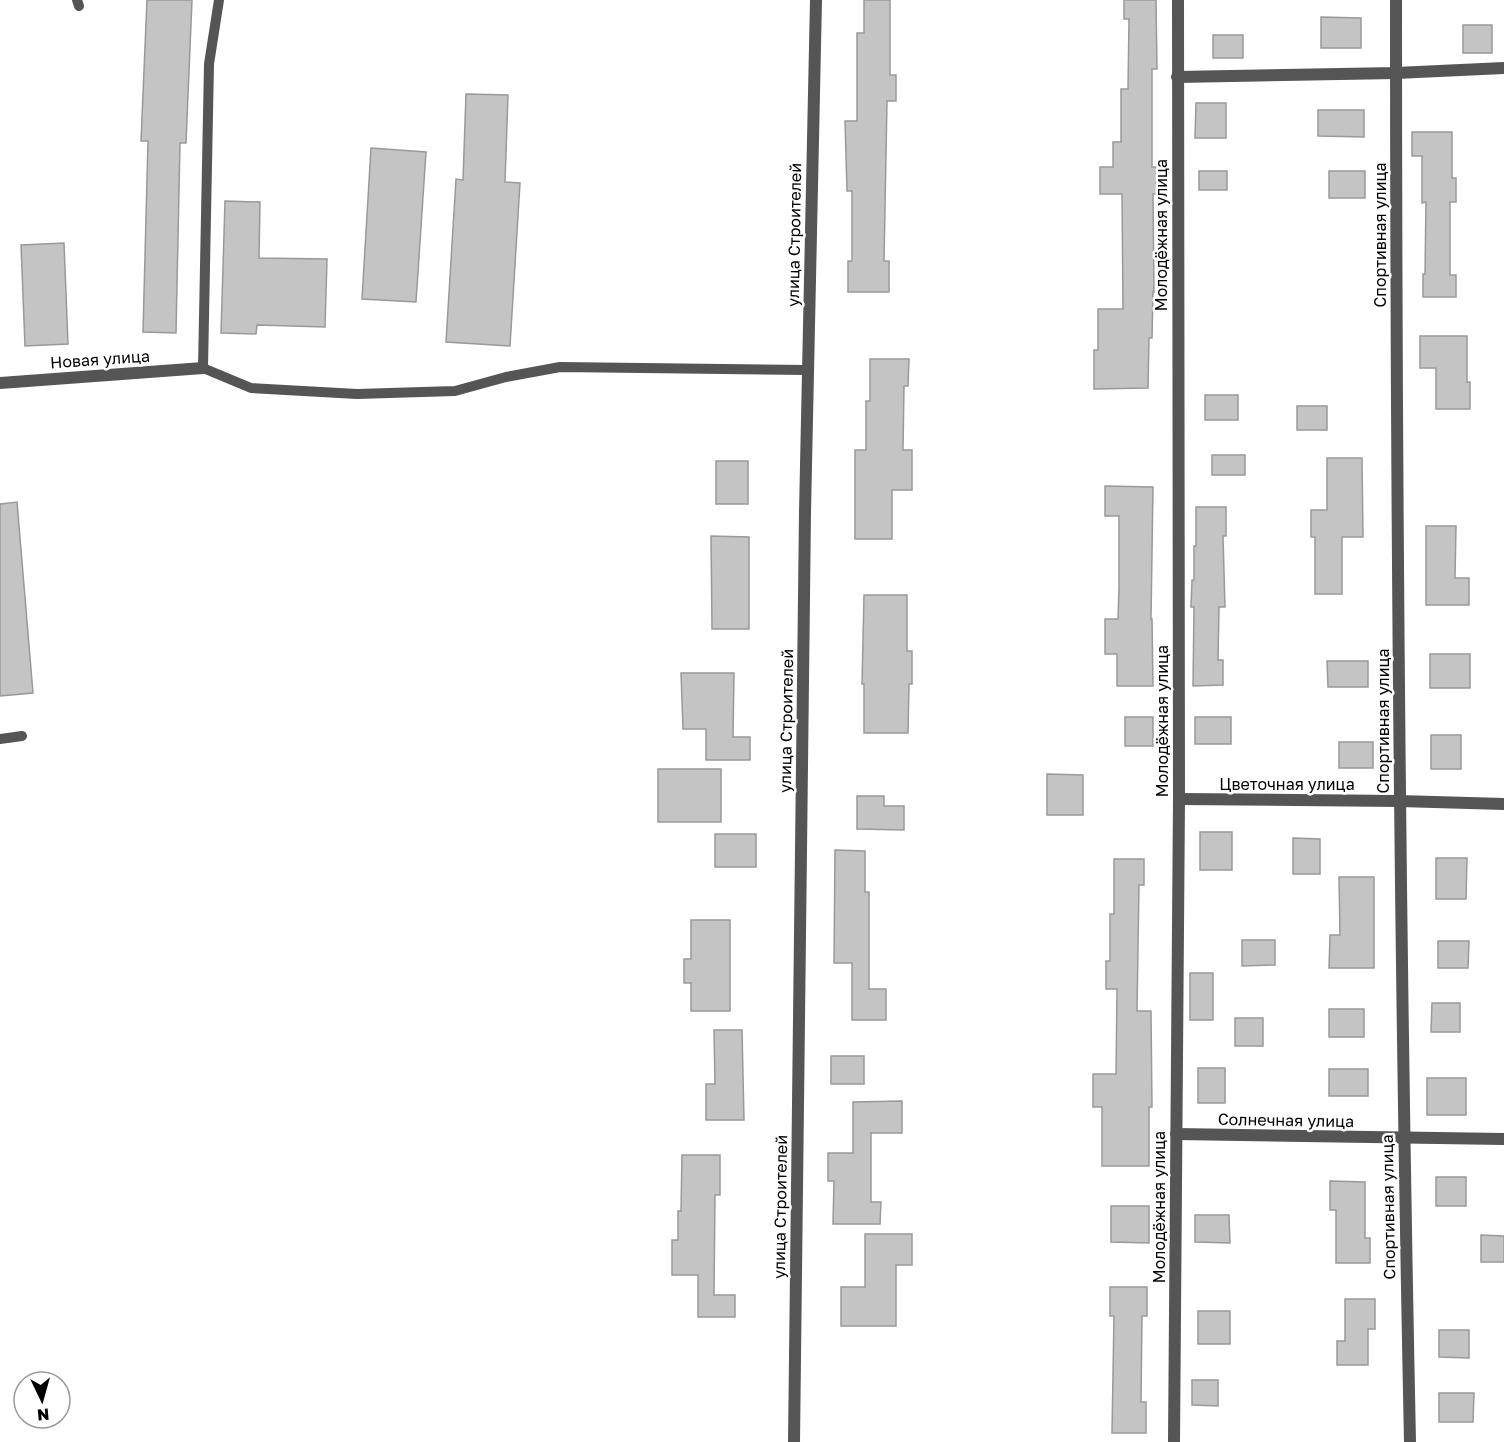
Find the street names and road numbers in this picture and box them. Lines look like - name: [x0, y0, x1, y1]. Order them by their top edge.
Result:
- street label: Молодёжная улица: [1151, 159, 1171, 311]
- street label: Спортивная улица: [1370, 162, 1390, 308]
- street label: улица Строителей: [783, 163, 805, 307]
- street label: Новая улица: [50, 346, 150, 372]
- street label: Молодёжная улица: [1152, 645, 1172, 797]
- street label: Спортивная улица: [1373, 648, 1393, 794]
- street label: улица Строителей: [775, 649, 797, 793]
- street label: Цветочная улица: [1219, 774, 1355, 794]
- street label: Солнечная улица: [1218, 1109, 1354, 1131]
- street label: Молодёжная улица: [1149, 1131, 1169, 1283]
- street label: Спортивная улица: [1377, 1134, 1399, 1280]
- street label: улица Строителей: [769, 1135, 791, 1279]

